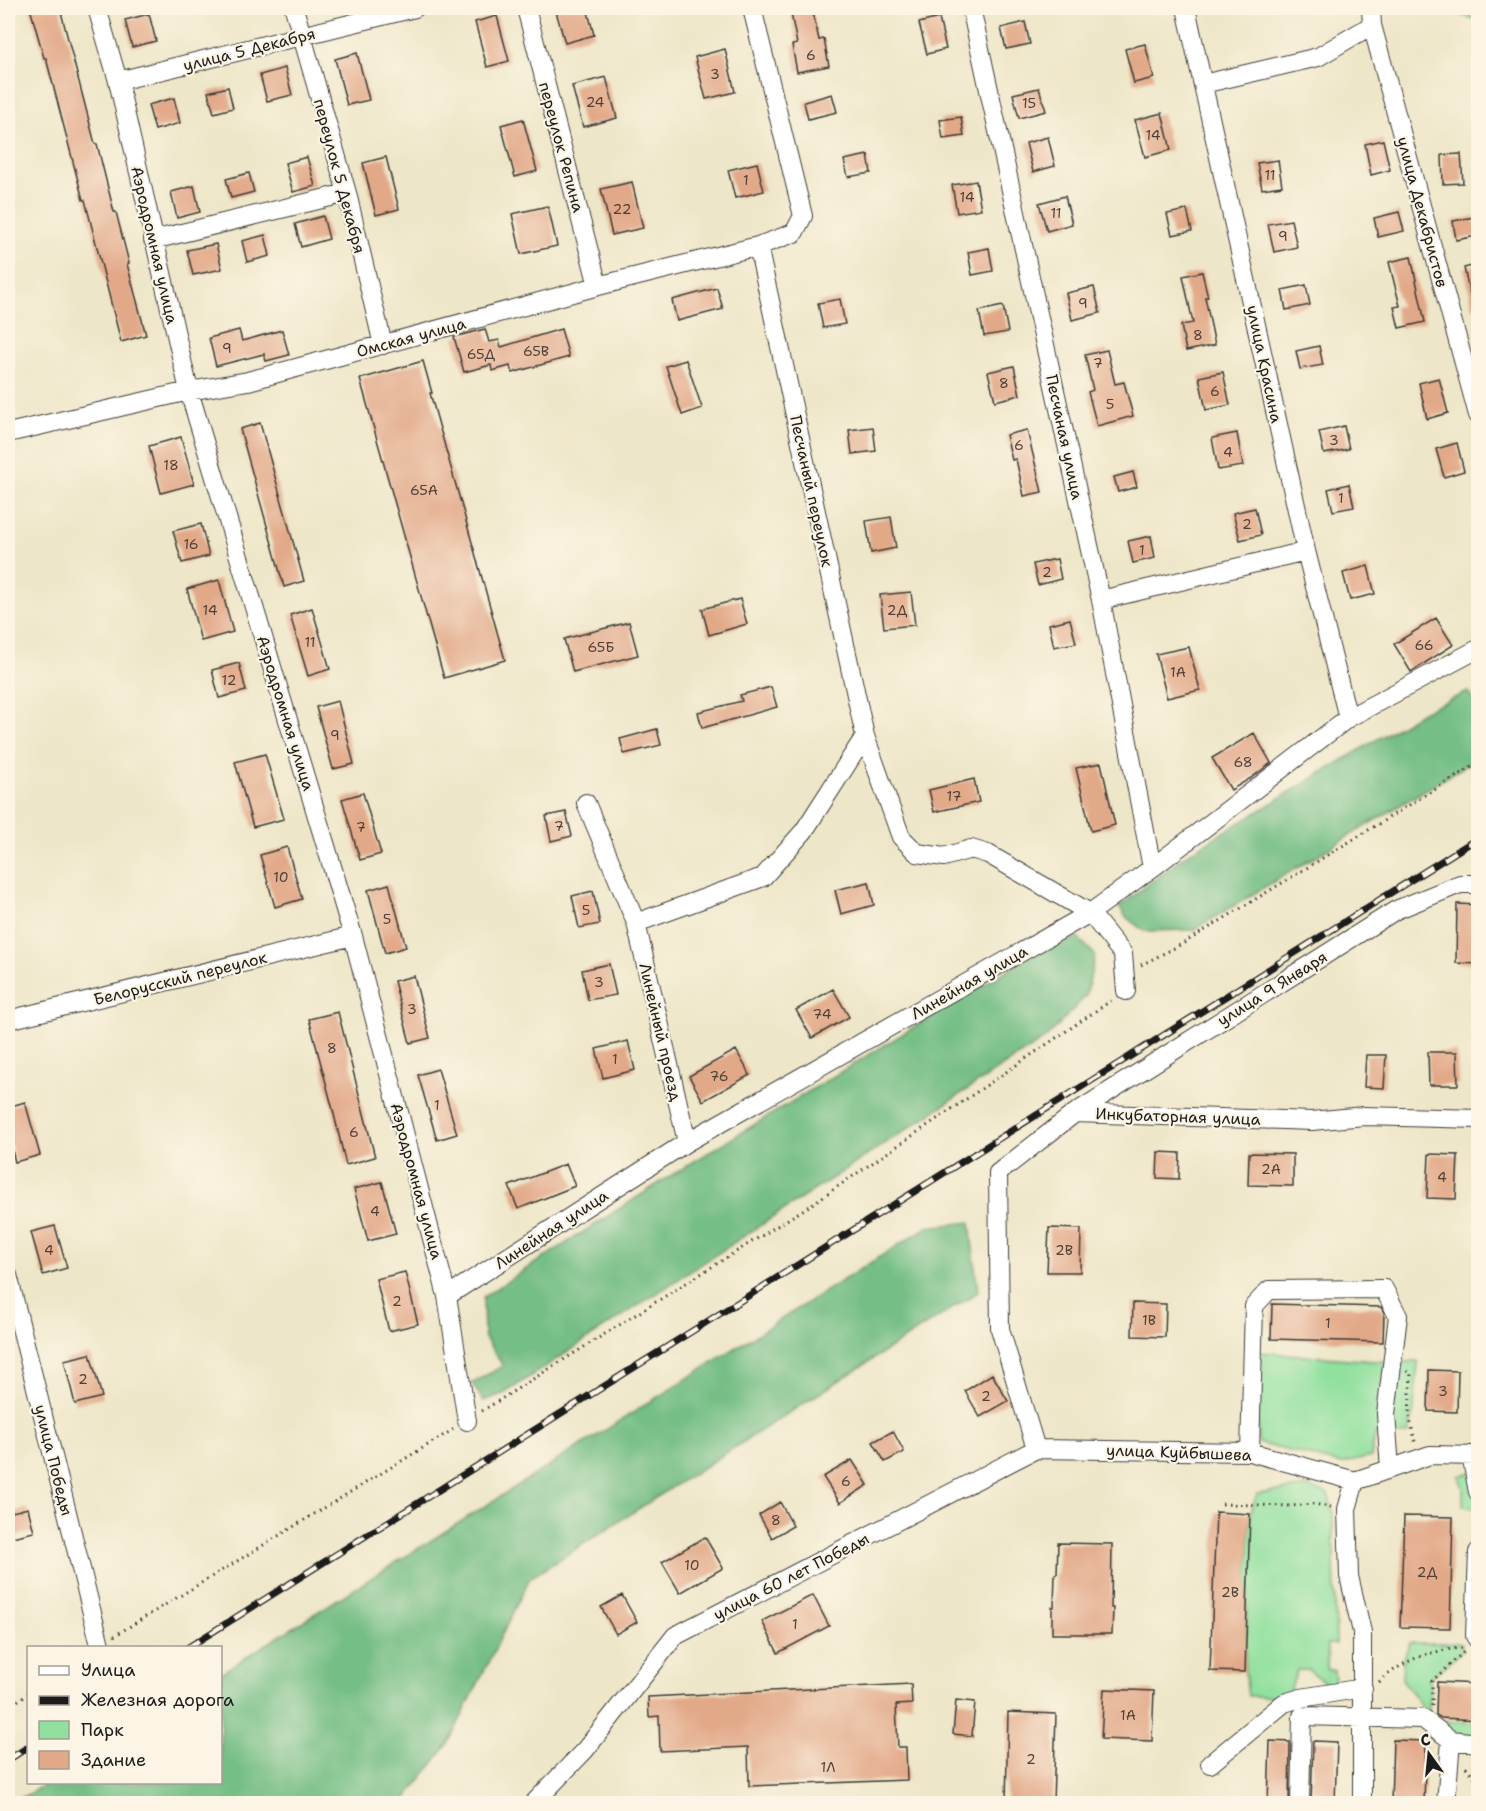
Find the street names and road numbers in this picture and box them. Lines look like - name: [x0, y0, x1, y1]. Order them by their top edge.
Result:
- street label: улица 5 Декабря: [181, 23, 317, 76]
- street label: переулок Репина: [534, 80, 589, 215]
- street label: переулок 5 Декабря: [309, 96, 370, 256]
- street label: улица Декабристов: [1392, 134, 1453, 290]
- street label: Аэродромная улица: [126, 164, 183, 326]
- street label: улица Красина: [1242, 303, 1287, 425]
- street label: Омская улица: [354, 313, 468, 362]
- street label: Песчаная улица: [1041, 373, 1088, 502]
- street label: Песчаный переулок: [785, 413, 838, 569]
- street label: Аэродромная улица: [252, 633, 319, 793]
- street label: Линейная улица: [907, 940, 1031, 1024]
- street label: улица 9 Января: [1213, 946, 1331, 1031]
- street label: Белорусский переулок: [91, 947, 269, 1010]
- street label: Линейный проезд: [634, 961, 687, 1103]
- street label: Аэродромная улица: [386, 1101, 448, 1262]
- street label: Инкубаторная улица: [1095, 1103, 1261, 1130]
- street label: Линейная улица: [490, 1185, 612, 1274]
- street label: улица Победы: [30, 1402, 77, 1518]
- street label: улица Куйбышева: [1106, 1439, 1252, 1466]
- street label: улица 60 лет Победы: [710, 1528, 873, 1625]

